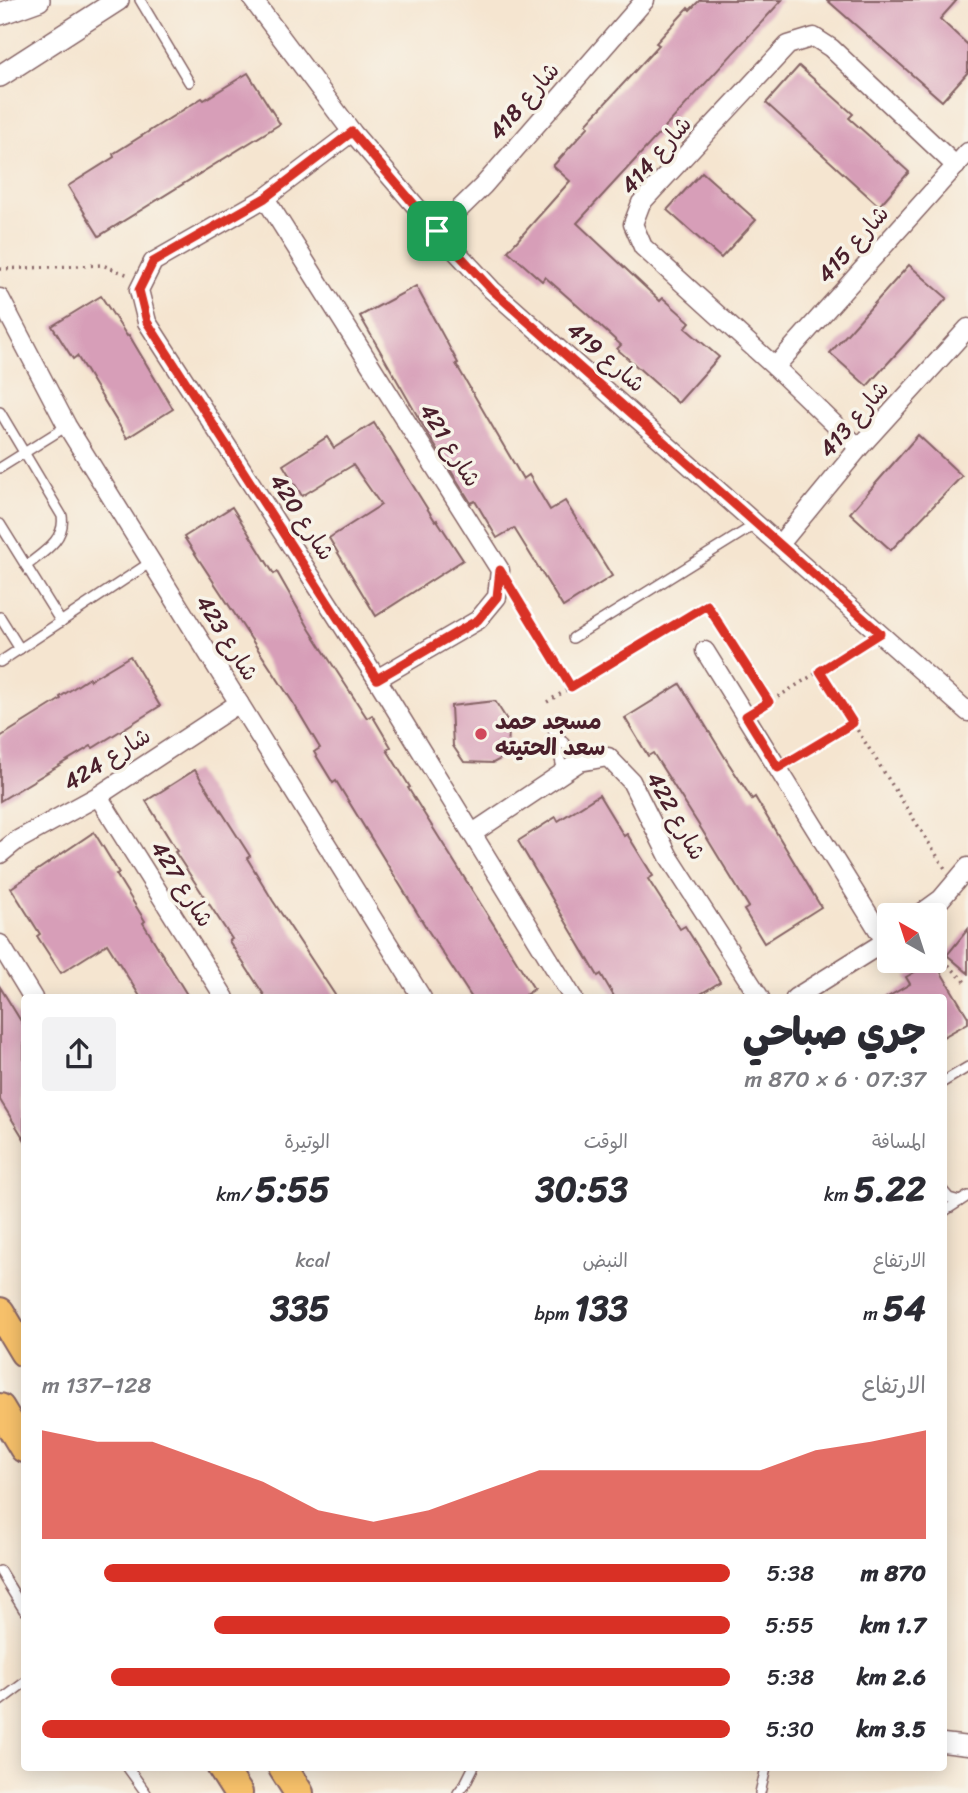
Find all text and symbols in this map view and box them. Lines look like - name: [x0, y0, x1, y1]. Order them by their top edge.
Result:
- street label: شارع 418: [478, 52, 570, 150]
- street label: شارع 414: [610, 106, 702, 204]
- street label: شارع 415: [806, 195, 900, 293]
- pin: [407, 201, 467, 261]
- icon: arrive: [418, 212, 456, 250]
- street label: شارع 419: [557, 311, 655, 403]
- street label: شارع 413: [808, 371, 900, 467]
- street label: شارع 421: [408, 395, 492, 495]
- street label: شارع 420: [258, 465, 346, 569]
- street label: شارع 423: [184, 586, 270, 690]
- place label: مسجد حمد سعد الحتيته: [495, 701, 605, 768]
- street label: شارع 424: [55, 716, 159, 802]
- marker: مسجد حمد سعد الحتيته: [473, 726, 489, 742]
- street label: شارع 422: [635, 764, 717, 868]
- street label: شارع 427: [139, 832, 225, 936]
- north arrow: [877, 903, 947, 973]
- map controls: [877, 903, 947, 973]
- text: جري صباحي: [743, 999, 926, 1066]
- button: share: [42, 1017, 116, 1091]
- text: 07:37 · 6 × 870 m: [744, 1059, 926, 1100]
- text: الوتيرة: [284, 1125, 330, 1158]
- text: الوقت: [584, 1125, 628, 1158]
- text: المسافة: [872, 1125, 926, 1158]
- text: 5:55: [255, 1158, 330, 1220]
- text: 30:53: [535, 1158, 628, 1220]
- text: 5.22: [854, 1158, 926, 1220]
- text: /km: [216, 1178, 255, 1211]
- text: km: [824, 1178, 854, 1211]
- text: kcal: [295, 1244, 330, 1277]
- text: النبض: [583, 1244, 628, 1277]
- text: الارتفاع: [873, 1244, 926, 1277]
- text: 335: [270, 1277, 330, 1339]
- text: 133: [575, 1277, 628, 1339]
- text: 54: [883, 1277, 926, 1339]
- text: bpm: [535, 1297, 575, 1330]
- text: m: [863, 1297, 883, 1330]
- text: 128–137 m: [42, 1365, 151, 1406]
- text: الارتفاع: [862, 1365, 926, 1406]
- text: 5:38: [767, 1553, 814, 1594]
- text: 870 m: [861, 1553, 926, 1594]
- text: 5:55: [765, 1605, 814, 1646]
- text: 1.7 km: [860, 1605, 926, 1646]
- text: 5:38: [767, 1657, 814, 1698]
- text: 2.6 km: [857, 1657, 926, 1698]
- text: 5:30: [766, 1709, 814, 1750]
- text: 3.5 km: [856, 1709, 926, 1750]

